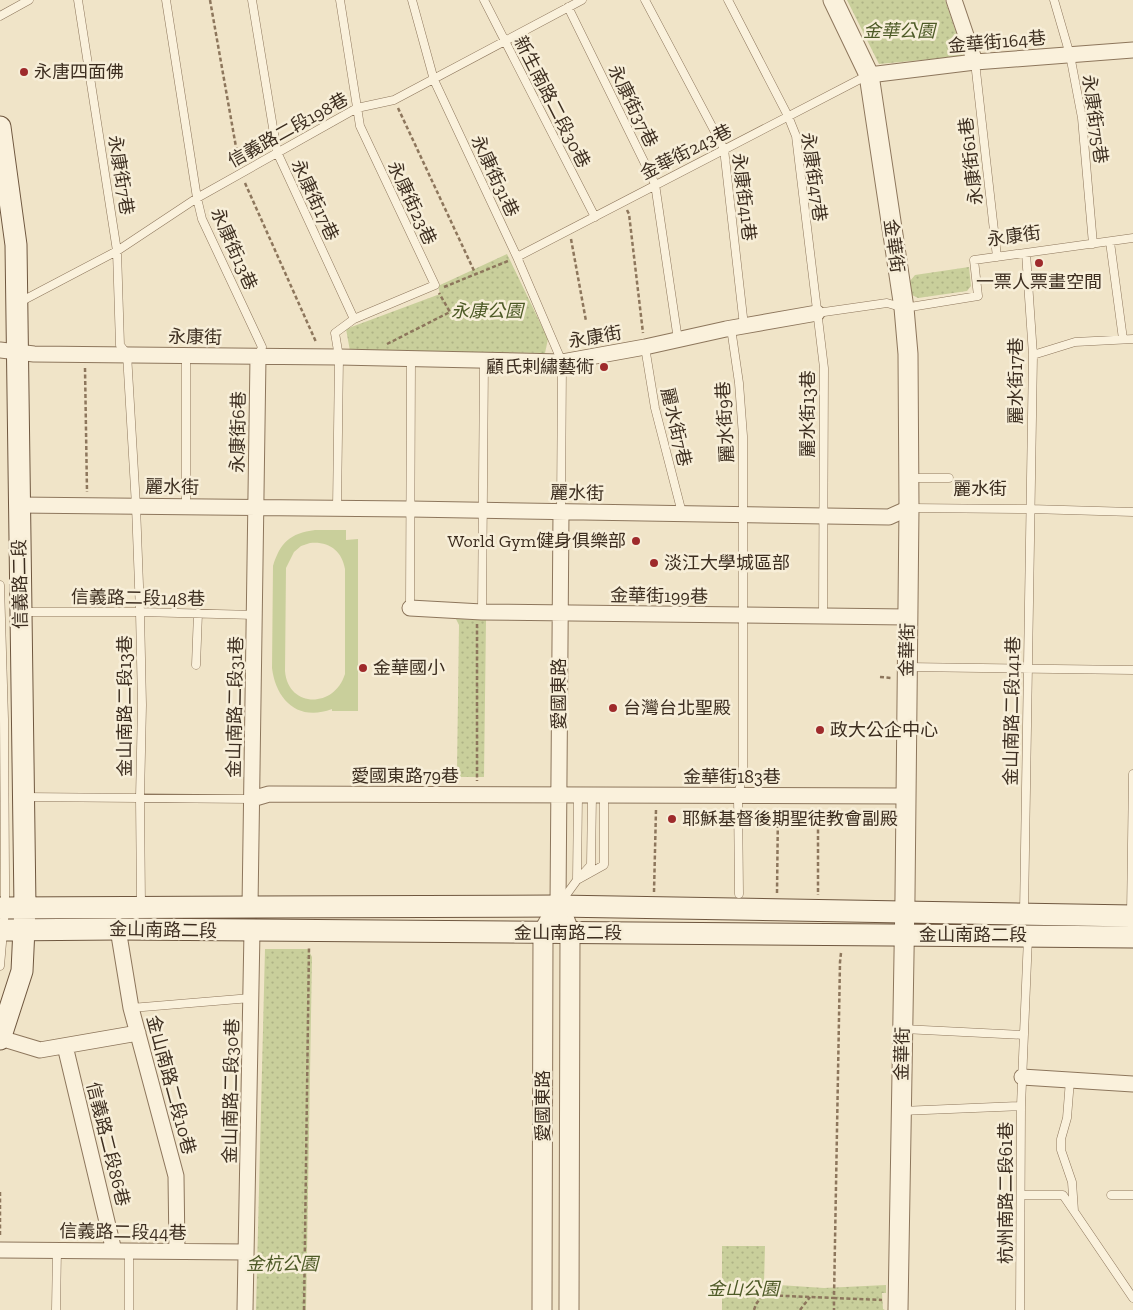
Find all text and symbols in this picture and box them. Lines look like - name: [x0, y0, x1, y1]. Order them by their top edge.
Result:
- park label: 金華公園: [863, 20, 938, 42]
- street label: 金華街164巷: [947, 27, 1047, 57]
- street label: 新生南路二段30巷: [509, 32, 595, 172]
- place label: 永唐四面佛: [34, 61, 124, 83]
- street label: 永康街37巷: [604, 61, 662, 151]
- marker: 永唐四面佛: [18, 66, 30, 78]
- street label: 永康街75巷: [1078, 73, 1112, 165]
- street label: 信義路二段198巷: [224, 88, 352, 172]
- street label: 永康街61巷: [955, 116, 987, 206]
- street label: 金華街243巷: [637, 120, 735, 184]
- street label: 永康街47巷: [797, 131, 831, 223]
- street label: 永康街31巷: [466, 132, 524, 220]
- street label: 永康街7巷: [104, 134, 138, 216]
- street label: 永康街41巷: [728, 152, 760, 242]
- street label: 永康街17巷: [287, 156, 343, 244]
- street label: 永康街23巷: [383, 158, 441, 248]
- street label: 永康街13巷: [206, 204, 262, 294]
- street label: 金華街: [879, 218, 909, 274]
- street label: 永康街: [986, 221, 1042, 251]
- marker: 一票人票畫空間: [1033, 257, 1045, 269]
- place label: 一票人票畫空間: [976, 271, 1102, 293]
- park label: 永康公園: [451, 300, 526, 322]
- street label: 永康街: [567, 321, 623, 353]
- street label: 永康街: [168, 326, 222, 348]
- street label: 麗水街17巷: [1005, 337, 1027, 425]
- place label: 顧氏剌繡藝術: [486, 356, 594, 378]
- marker: 顧氏剌繡藝術: [598, 361, 610, 373]
- street label: 麗水街13巷: [797, 370, 819, 458]
- street label: 麗水街9巷: [712, 381, 738, 463]
- street label: 麗水街7巷: [656, 385, 696, 469]
- street label: 永康街6巷: [226, 391, 250, 473]
- street label: 麗水街: [145, 476, 199, 498]
- street label: 麗水街: [953, 478, 1007, 500]
- street label: 麗水街: [550, 482, 604, 504]
- place label: World Gym健身俱樂部: [447, 530, 626, 552]
- marker: World Gym健身俱樂部: [630, 535, 642, 547]
- street label: 信義路二段: [8, 539, 32, 629]
- place label: 淡江大學城區部: [664, 552, 790, 574]
- marker: 淡江大學城區部: [648, 557, 660, 569]
- street label: 金華街199巷: [610, 584, 708, 608]
- street label: 信義路二段148巷: [71, 586, 205, 610]
- street label: 金華街: [896, 623, 918, 677]
- street label: 金山南路二段13巷: [114, 635, 136, 777]
- street label: 金山南路二段31巷: [223, 636, 247, 778]
- street label: 金山南路二段141巷: [1000, 636, 1024, 786]
- place label: 金華國小: [373, 657, 445, 679]
- street label: 愛國東路: [548, 658, 570, 730]
- marker: 金華國小: [357, 662, 369, 674]
- place label: 台灣台北聖殿: [623, 697, 731, 719]
- marker: 台灣台北聖殿: [607, 702, 619, 714]
- place label: 政大公企中心: [830, 719, 938, 741]
- marker: 政大公企中心: [814, 724, 826, 736]
- street label: 愛國東路79巷: [351, 765, 459, 787]
- street label: 金華街183巷: [683, 766, 781, 788]
- place label: 耶穌基督後期聖徒教會副殿: [682, 808, 898, 830]
- marker: 耶穌基督後期聖徒教會副殿: [666, 813, 678, 825]
- street label: 金山南路二段: [109, 918, 217, 942]
- street label: 金山南路二段: [514, 922, 622, 944]
- street label: 金山南路二段: [919, 924, 1027, 946]
- street label: 金山南路二段10巷: [142, 1013, 200, 1157]
- street label: 金山南路二段30巷: [219, 1018, 243, 1164]
- street label: 金華街: [891, 1027, 913, 1081]
- street label: 愛國東路: [532, 1070, 554, 1142]
- street label: 信義路二段86巷: [82, 1080, 134, 1208]
- street label: 杭州南路二段61巷: [995, 1122, 1017, 1264]
- street label: 信義路二段44巷: [59, 1220, 187, 1244]
- park label: 金杭公園: [246, 1253, 321, 1275]
- park label: 金山公園: [707, 1278, 782, 1300]

